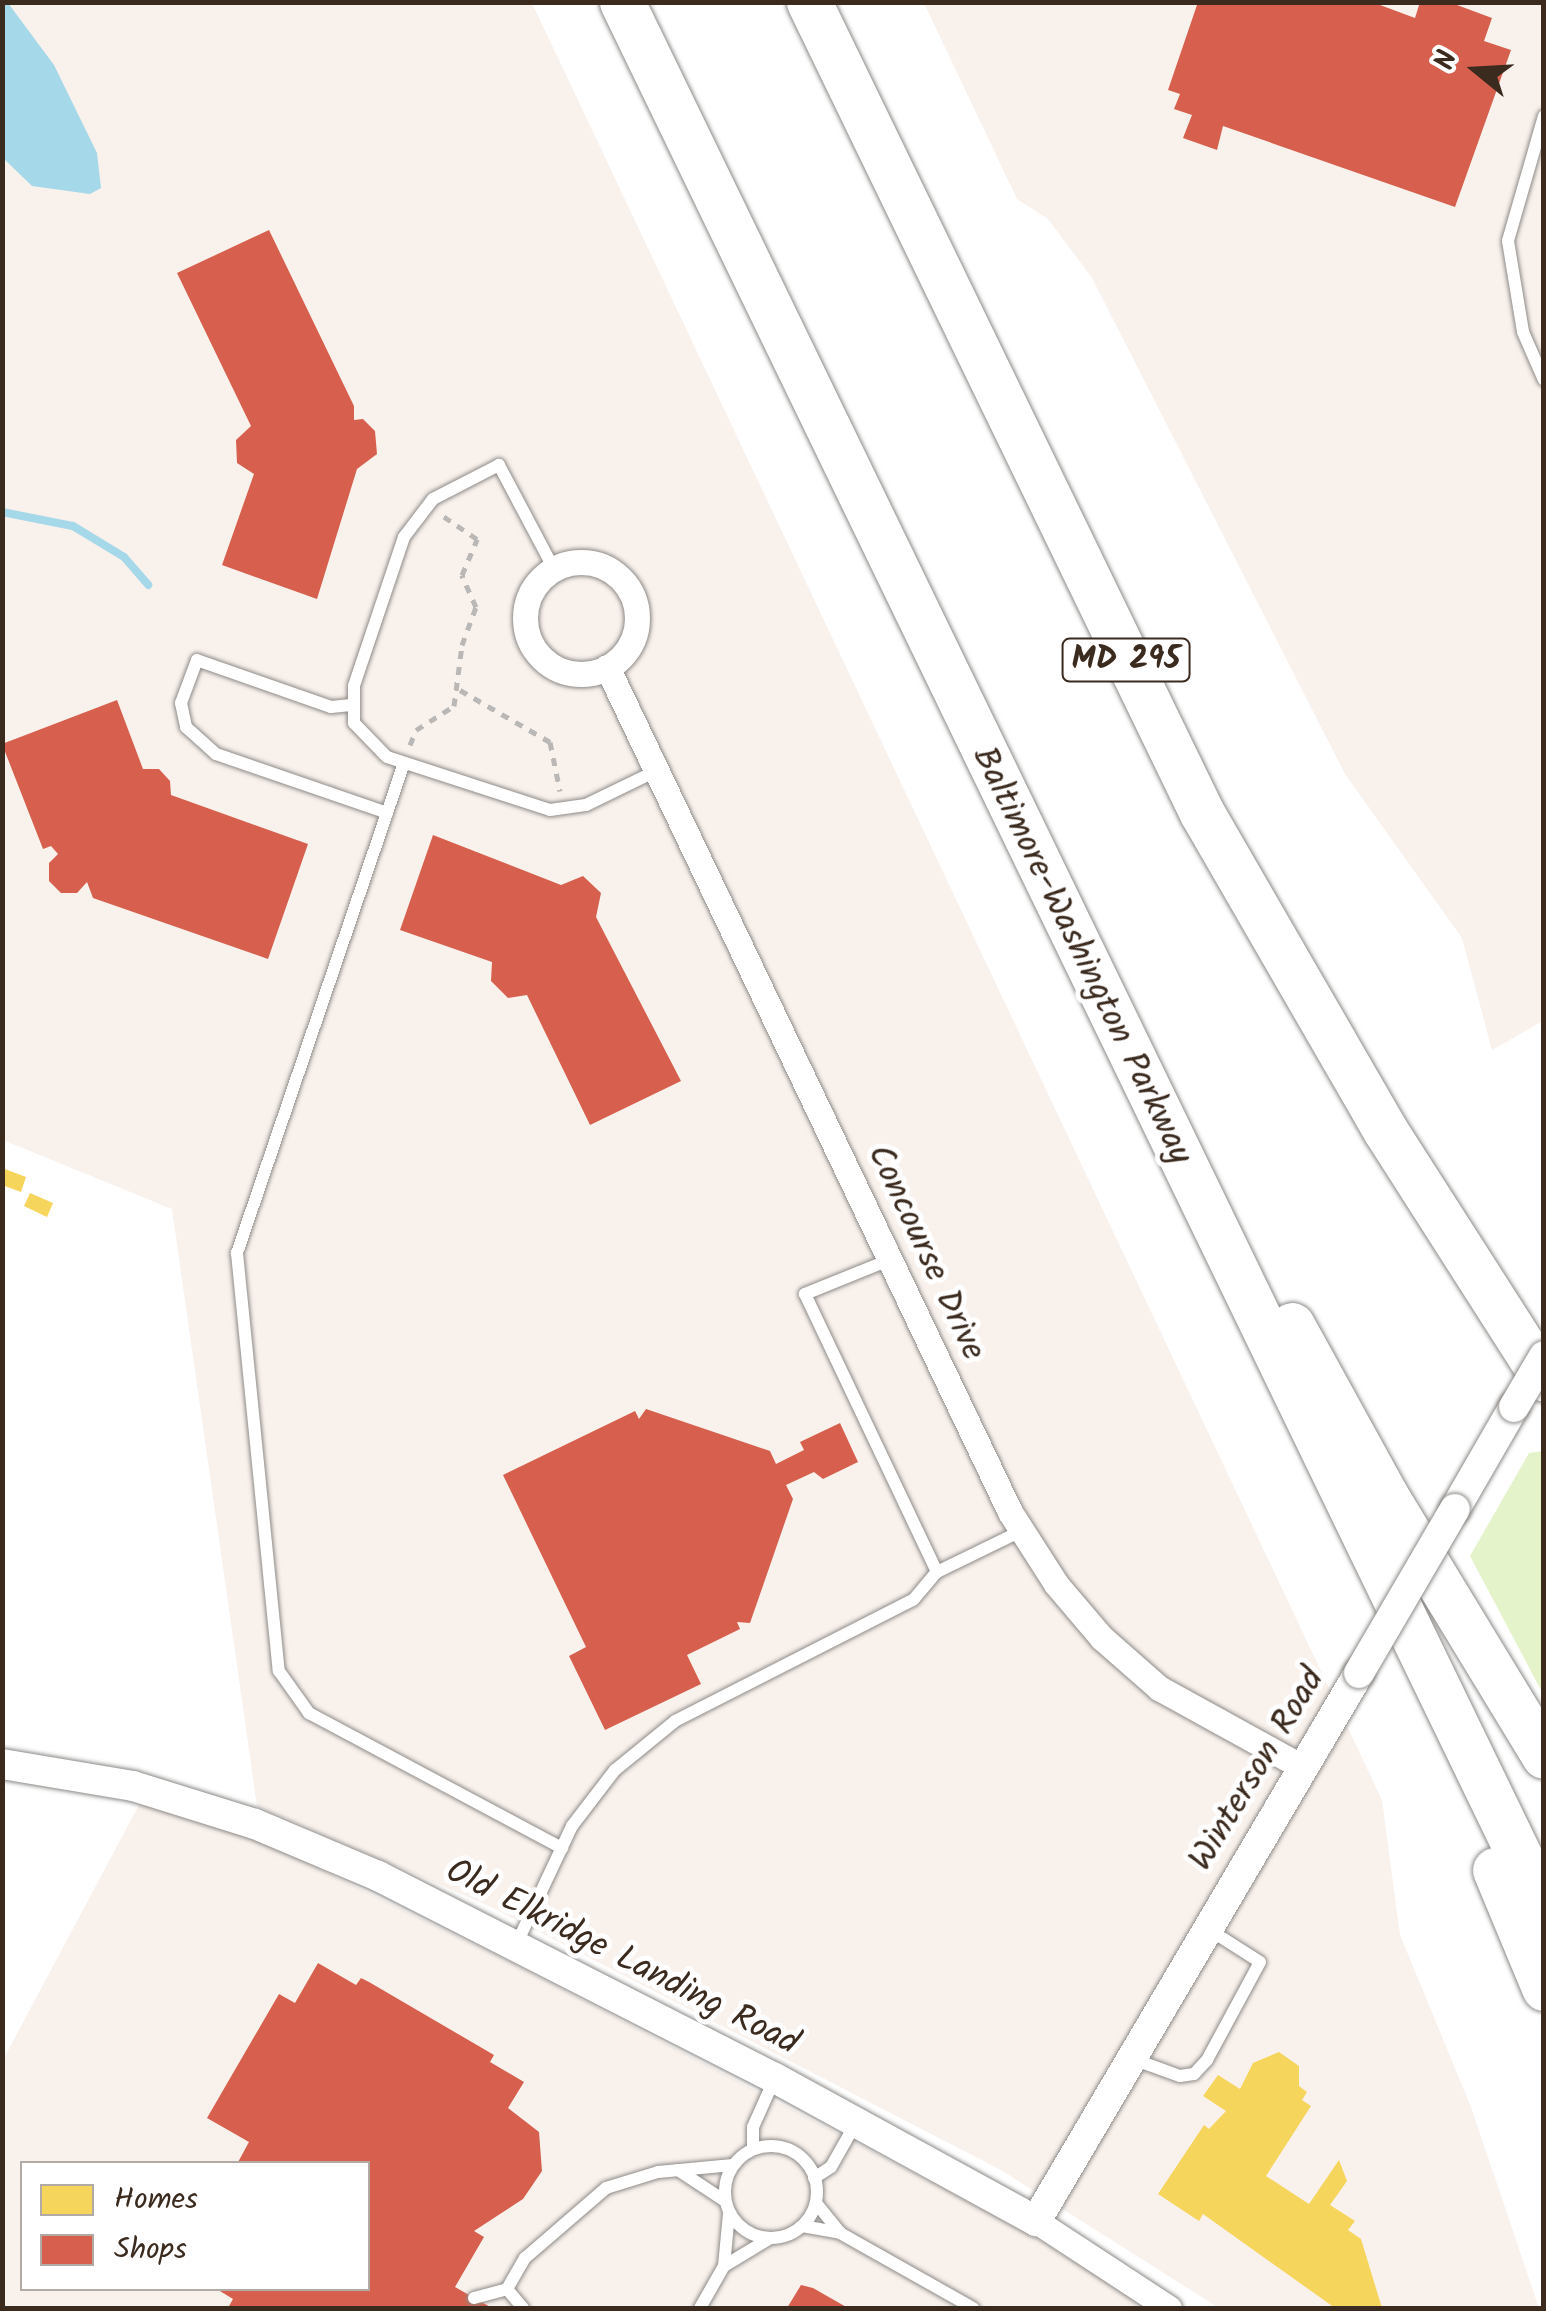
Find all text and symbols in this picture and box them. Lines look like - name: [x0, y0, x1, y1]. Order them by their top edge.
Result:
- north arrow: [1426, 20, 1526, 120]
- text: N: [1423, 45, 1471, 76]
- road number: MD 295: [1061, 633, 1191, 687]
- street label: Baltimore-Washington Parkway: [961, 740, 1201, 1172]
- street label: Concourse Drive: [857, 1139, 993, 1367]
- street label: Winterson Road: [1181, 1661, 1335, 1879]
- street label: Old Elkridge Landing Road: [439, 1851, 805, 2065]
- legend: [20, 2161, 370, 2291]
- text: Homes: [114, 2176, 198, 2224]
- text: Shops: [114, 2226, 187, 2274]

